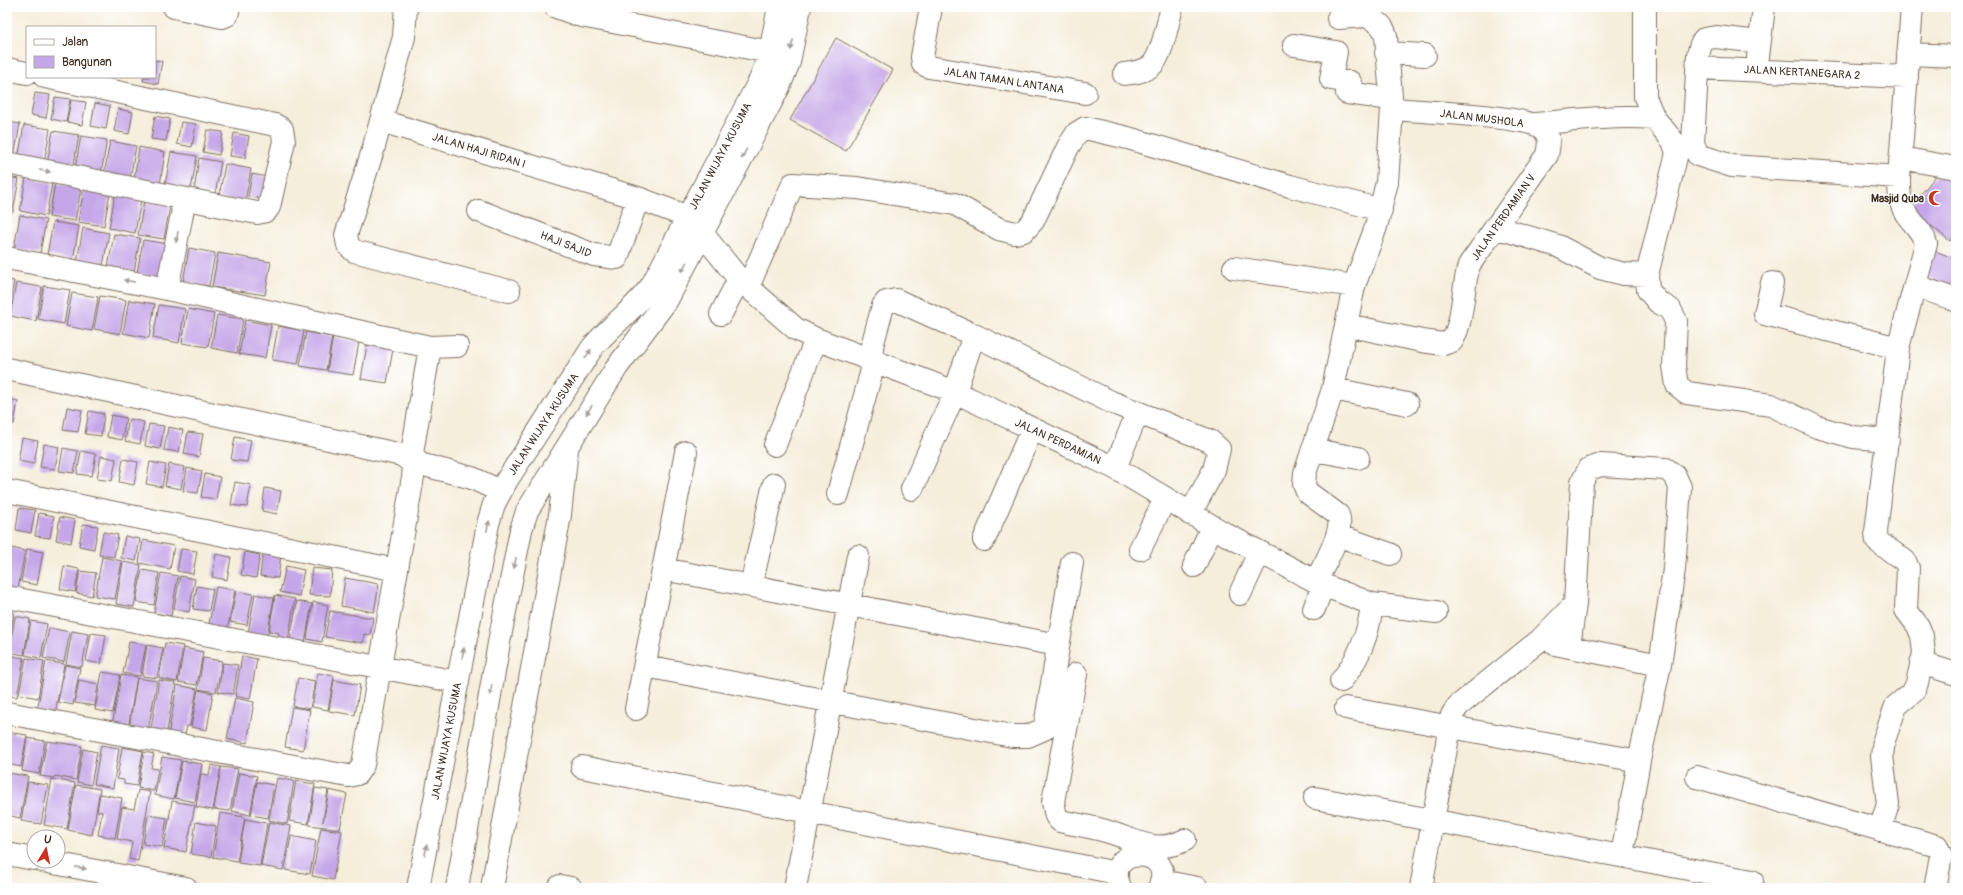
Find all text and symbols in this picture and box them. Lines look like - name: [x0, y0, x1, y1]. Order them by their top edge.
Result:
- legend: [26, 26, 156, 78]
- text: Jalan: [62, 35, 88, 50]
- one-way arrow: [789, 39, 795, 51]
- text: Bangunan: [62, 55, 112, 70]
- street label: JALAN KERTANEGARA 2: [1743, 63, 1861, 82]
- street label: JALAN TAMAN LANTANA: [943, 65, 1065, 96]
- street label: JALAN WIJAYA KUSUMA: [687, 101, 754, 212]
- street label: JALAN MUSHOLA: [1439, 107, 1525, 130]
- street label: JALAN HAJI RIDAN I: [431, 130, 527, 171]
- one-way arrow: [740, 148, 747, 160]
- one-way arrow: [39, 168, 51, 174]
- street label: JALAN PERDAMIAN V: [1469, 172, 1538, 263]
- mosque icon: Masjid Quba: [1927, 189, 1945, 207]
- place label: Masjid Quba: [1871, 192, 1924, 205]
- street label: HAJI SAJID: [538, 229, 593, 260]
- one-way arrow: [174, 231, 180, 243]
- one-way arrow: [681, 261, 688, 273]
- one-way arrow: [123, 278, 135, 284]
- one-way arrow: [585, 348, 592, 360]
- street label: JALAN WIJAYA KUSUMA: [506, 371, 581, 478]
- one-way arrow: [585, 405, 593, 415]
- street label: JALAN PERDAMIAN: [1013, 416, 1103, 467]
- one-way arrow: [485, 519, 491, 532]
- one-way arrow: [512, 556, 518, 569]
- one-way arrow: [460, 647, 466, 659]
- street label: JALAN WIJAYA KUSUMA: [429, 681, 464, 801]
- one-way arrow: [488, 684, 494, 697]
- north arrow: [26, 829, 66, 869]
- text: U: [43, 833, 52, 847]
- one-way arrow: [423, 844, 429, 856]
- one-way arrow: [75, 865, 87, 871]

